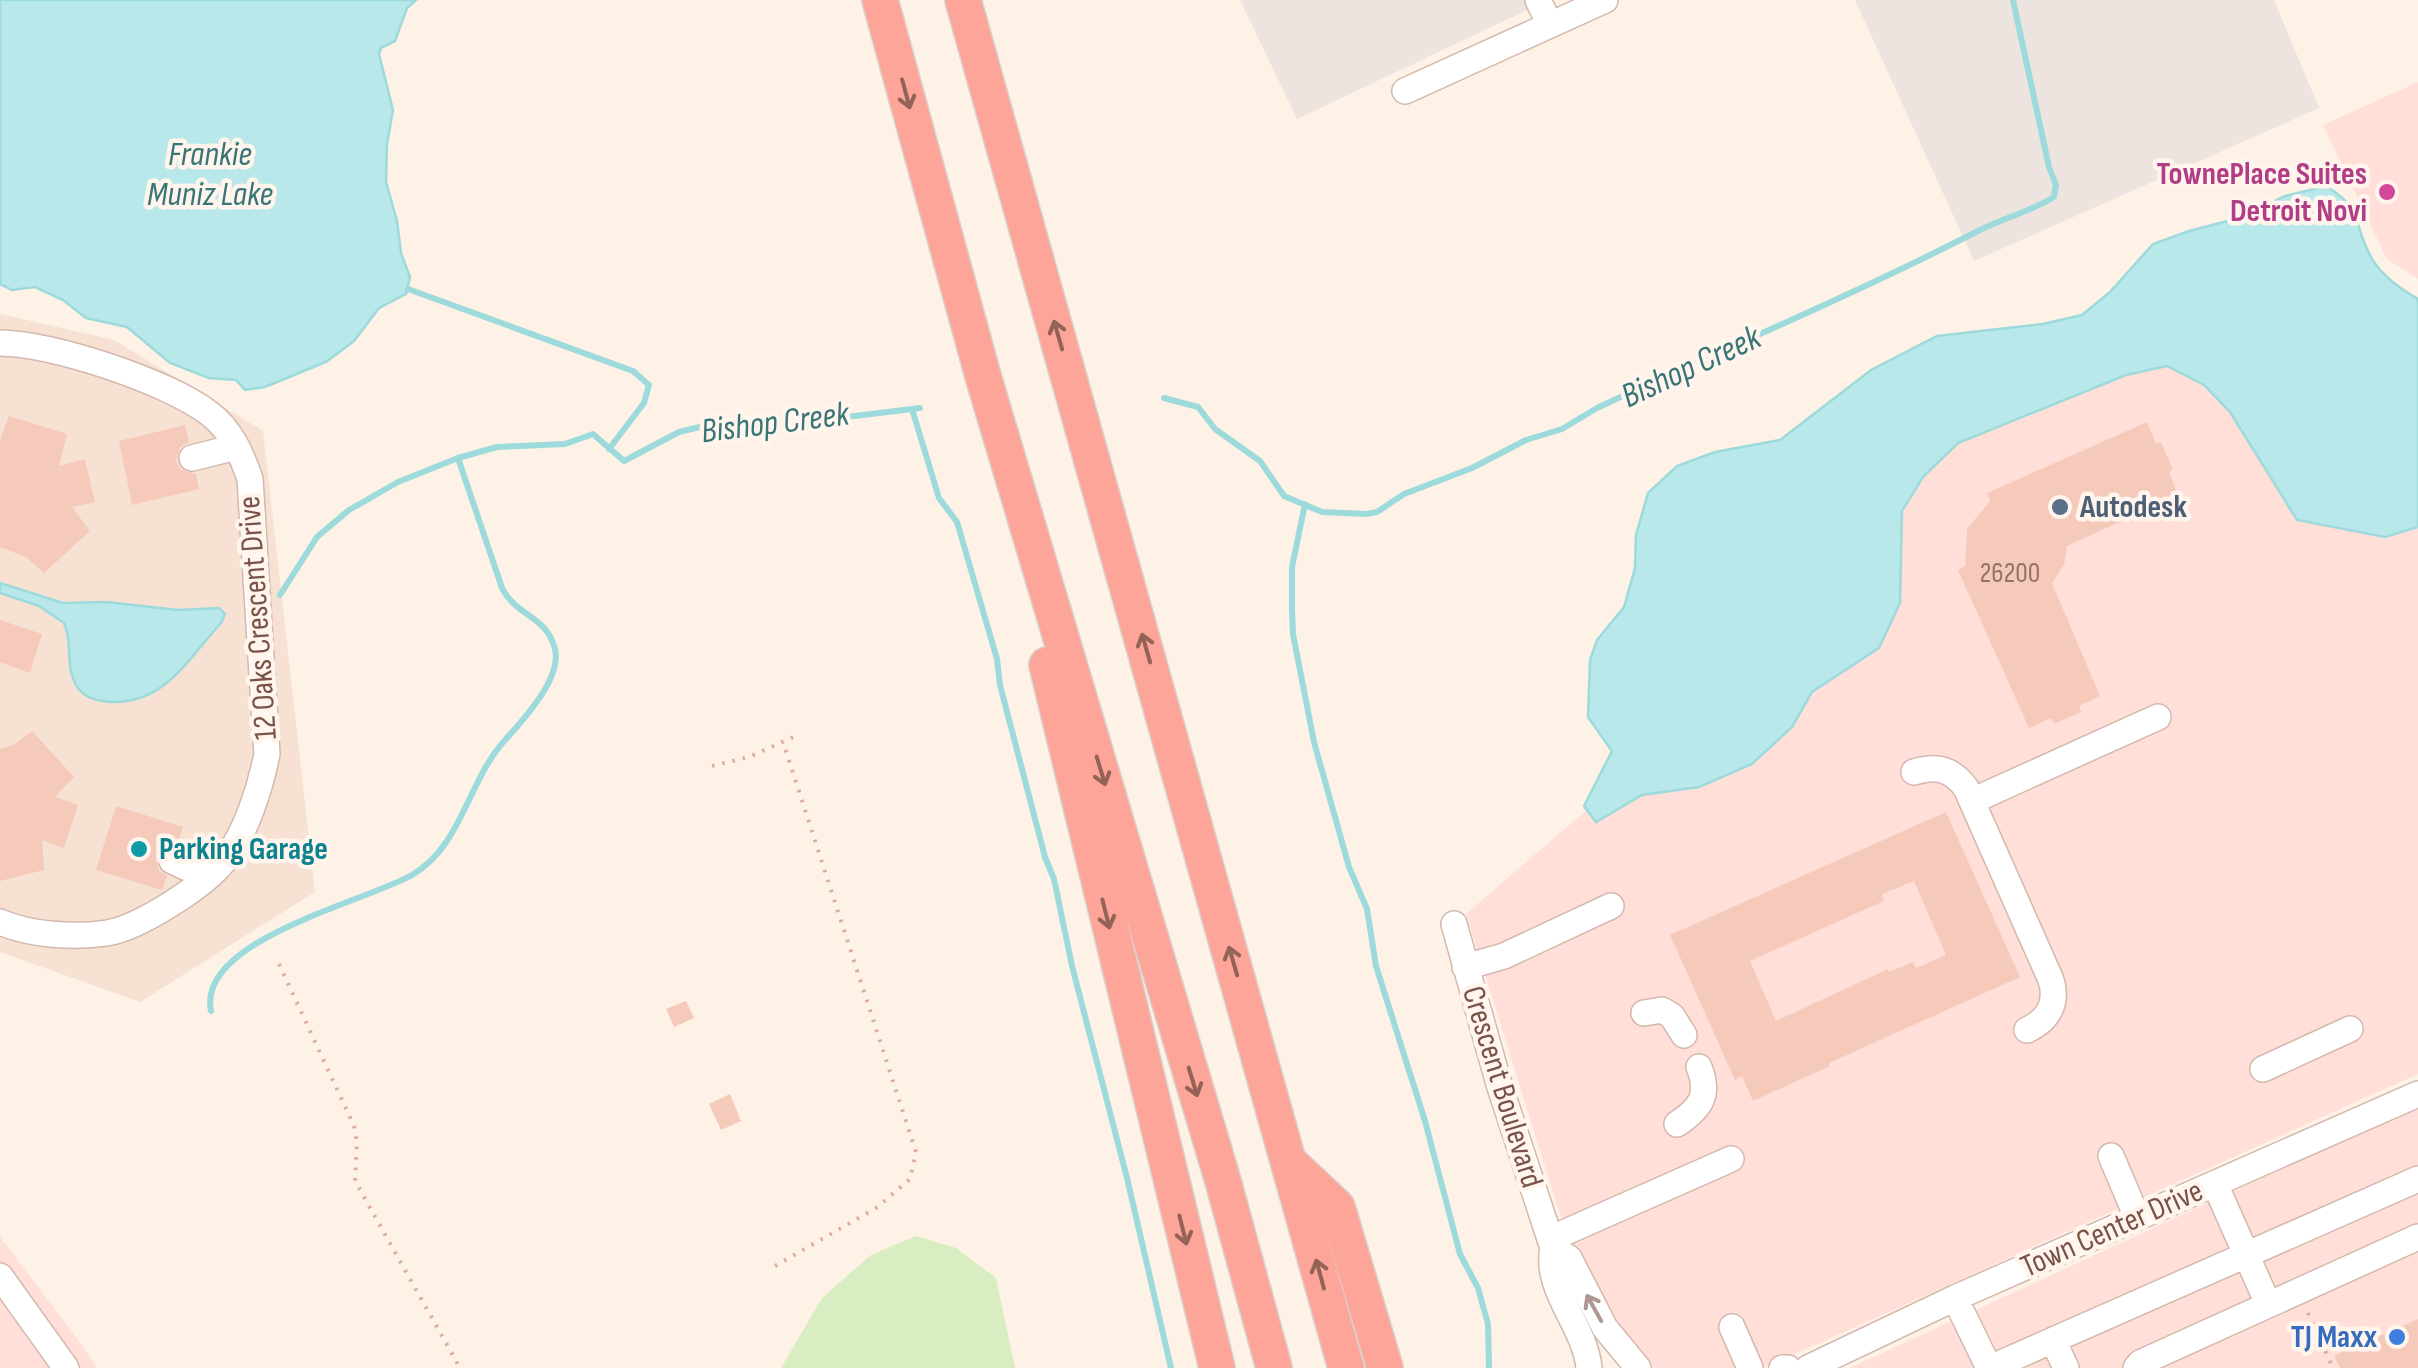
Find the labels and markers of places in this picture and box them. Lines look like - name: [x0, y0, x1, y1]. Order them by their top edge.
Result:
- place label: TownePlace Suites Detroit Novi: [2157, 155, 2367, 231]
- marker: TownePlace Suites Detroit Novi: [2376, 181, 2398, 203]
- place label: Autodesk: [2079, 488, 2187, 527]
- marker: Autodesk: [2049, 496, 2071, 518]
- place label: Parking Garage: [159, 830, 328, 869]
- marker: Parking Garage: [128, 838, 150, 860]
- place label: TJ Maxx: [2291, 1318, 2378, 1357]
- marker: TJ Maxx: [2386, 1326, 2408, 1348]

